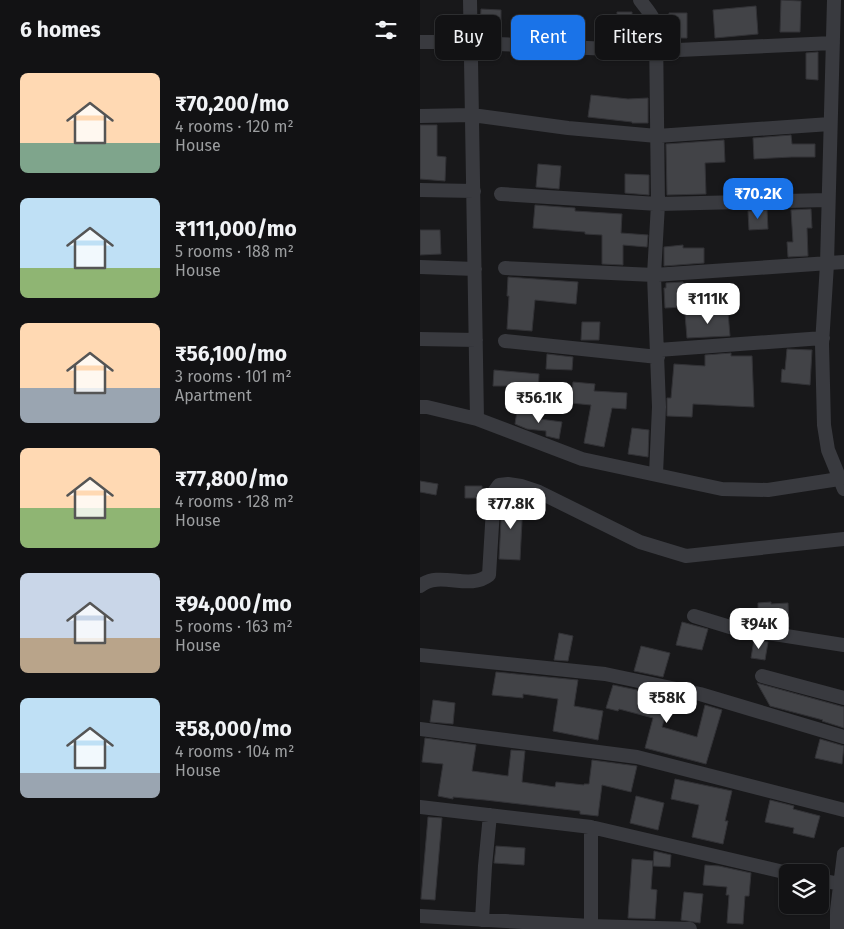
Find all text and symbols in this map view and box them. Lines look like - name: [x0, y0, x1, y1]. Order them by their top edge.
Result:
- chip: Buy: [435, 15, 501, 60]
- chip: Rent: [511, 15, 585, 60]
- chip: Filters: [595, 15, 680, 60]
- icon: filters: [372, 16, 400, 44]
- text: 6 homes: [20, 17, 101, 43]
- text: ₹70,200/mo: [175, 91, 289, 117]
- icon: home: [60, 93, 120, 153]
- text: 4 rooms · 120 m²: [175, 117, 294, 136]
- text: House: [175, 136, 221, 155]
- pin: ₹70.2K: [717, 178, 799, 220]
- text: ₹70.2K: [734, 184, 782, 203]
- text: ₹111,000/mo: [175, 216, 297, 242]
- icon: home: [60, 218, 120, 278]
- text: 5 rooms · 188 m²: [175, 242, 294, 261]
- text: House: [175, 261, 221, 280]
- pin: ₹111K: [673, 282, 743, 325]
- text: ₹111K: [688, 289, 728, 308]
- text: ₹56,100/mo: [175, 341, 287, 367]
- icon: home: [60, 343, 120, 403]
- text: 3 rooms · 101 m²: [175, 367, 292, 386]
- pin: ₹56.1K: [498, 382, 580, 424]
- text: Apartment: [175, 386, 252, 405]
- text: ₹56.1K: [516, 388, 562, 407]
- text: ₹77,800/mo: [175, 466, 288, 492]
- icon: home: [60, 468, 120, 528]
- pin: ₹77.8K: [470, 488, 552, 530]
- text: 4 rooms · 128 m²: [175, 492, 294, 511]
- text: ₹77.8K: [488, 494, 534, 513]
- text: House: [175, 511, 221, 530]
- text: ₹94,000/mo: [175, 591, 292, 617]
- icon: home: [60, 593, 120, 653]
- pin: ₹94K: [729, 608, 789, 650]
- text: ₹94K: [741, 614, 777, 633]
- text: 5 rooms · 163 m²: [175, 617, 293, 636]
- text: House: [175, 636, 221, 655]
- pin: ₹58K: [637, 682, 697, 724]
- text: ₹58K: [649, 688, 685, 707]
- text: ₹58,000/mo: [175, 716, 292, 742]
- icon: home: [60, 718, 120, 778]
- text: 4 rooms · 104 m²: [175, 742, 294, 761]
- text: House: [175, 761, 221, 780]
- map controls: [779, 864, 829, 914]
- button: layers: [779, 864, 829, 914]

